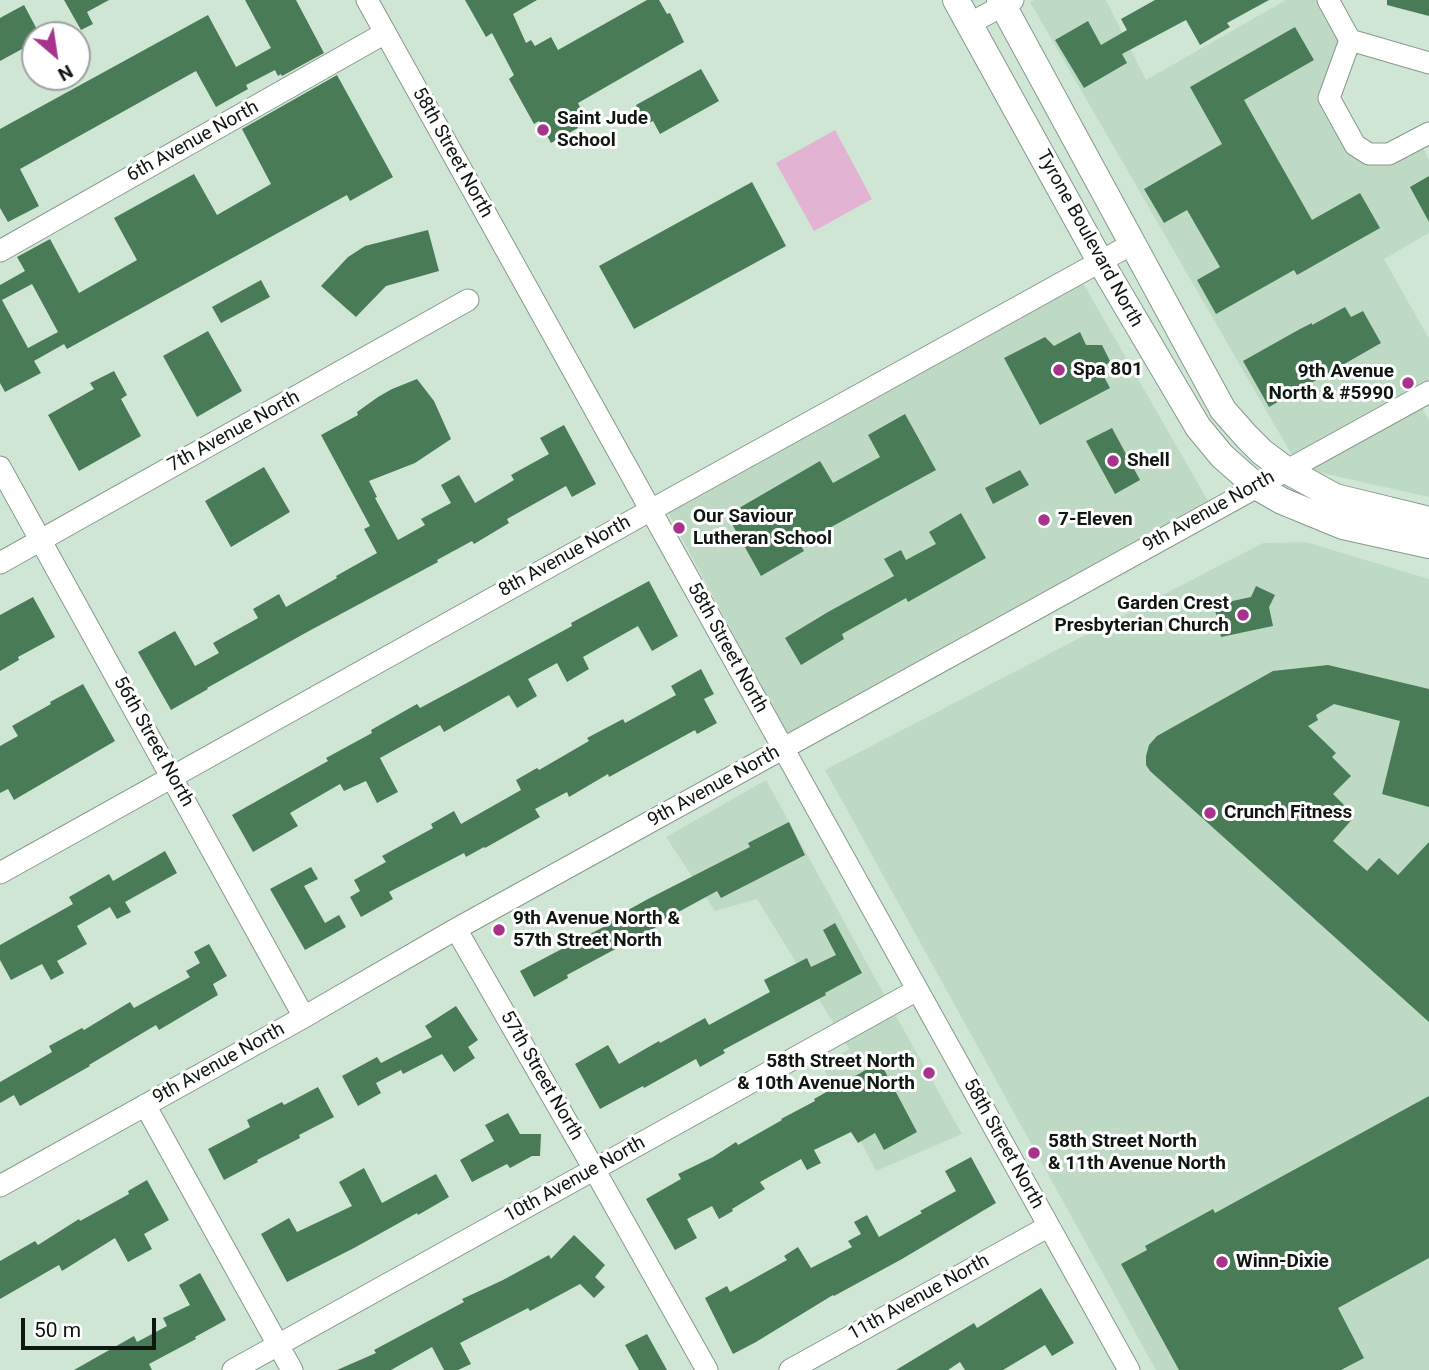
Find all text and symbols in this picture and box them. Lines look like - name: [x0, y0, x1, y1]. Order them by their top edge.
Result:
- north arrow: [21, 21, 91, 91]
- text: N: [54, 60, 77, 86]
- street label: 58th Street North: [407, 84, 497, 222]
- street label: 6th Avenue North: [123, 96, 263, 188]
- place label: Saint Jude School: [557, 108, 648, 152]
- marker: Saint Jude School: [535, 122, 551, 138]
- street label: Tyrone Boulevard North: [1031, 147, 1147, 331]
- place label: Spa 801: [1073, 359, 1143, 381]
- place label: 9th Avenue North & #5990: [1269, 361, 1394, 405]
- marker: Spa 801: [1051, 362, 1067, 378]
- marker: 9th Avenue North & #5990: [1400, 375, 1416, 391]
- street label: 7th Avenue North: [164, 386, 304, 478]
- place label: Shell: [1127, 450, 1170, 472]
- marker: Shell: [1105, 453, 1121, 469]
- street label: 9th Avenue North: [1139, 466, 1279, 558]
- place label: Our Saviour Lutheran School: [693, 506, 832, 550]
- place label: 7-Eleven: [1058, 509, 1133, 531]
- street label: 8th Avenue North: [495, 511, 635, 603]
- marker: 7-Eleven: [1036, 512, 1052, 528]
- marker: Our Saviour Lutheran School: [671, 520, 687, 536]
- street label: 58th Street North: [682, 579, 772, 717]
- place label: Garden Crest Presbyterian Church: [1055, 593, 1229, 637]
- marker: Garden Crest Presbyterian Church: [1235, 607, 1251, 623]
- street label: 56th Street North: [108, 673, 198, 811]
- street label: 9th Avenue North: [644, 741, 784, 833]
- place label: Crunch Fitness: [1224, 802, 1352, 824]
- marker: Crunch Fitness: [1202, 805, 1218, 821]
- place label: 9th Avenue North & 57th Street North: [513, 908, 680, 952]
- marker: 9th Avenue North & 57th Street North: [491, 922, 507, 938]
- street label: 57th Street North: [495, 1007, 587, 1145]
- street label: 9th Avenue North: [149, 1018, 289, 1110]
- place label: 58th Street North & 10th Avenue North: [737, 1051, 915, 1095]
- marker: 58th Street North & 10th Avenue North: [921, 1065, 937, 1081]
- street label: 58th Street North: [958, 1075, 1048, 1213]
- place label: 58th Street North & 11th Avenue North: [1048, 1131, 1226, 1175]
- street label: 10th Avenue North: [501, 1132, 649, 1228]
- marker: 58th Street North & 11th Avenue North: [1026, 1145, 1042, 1161]
- street label: 11th Avenue North: [845, 1250, 993, 1346]
- place label: Winn-Dixie: [1236, 1251, 1329, 1273]
- marker: Winn-Dixie: [1214, 1254, 1230, 1270]
- scale bar: [24, 1304, 159, 1348]
- text: 50 m: [34, 1318, 81, 1342]

